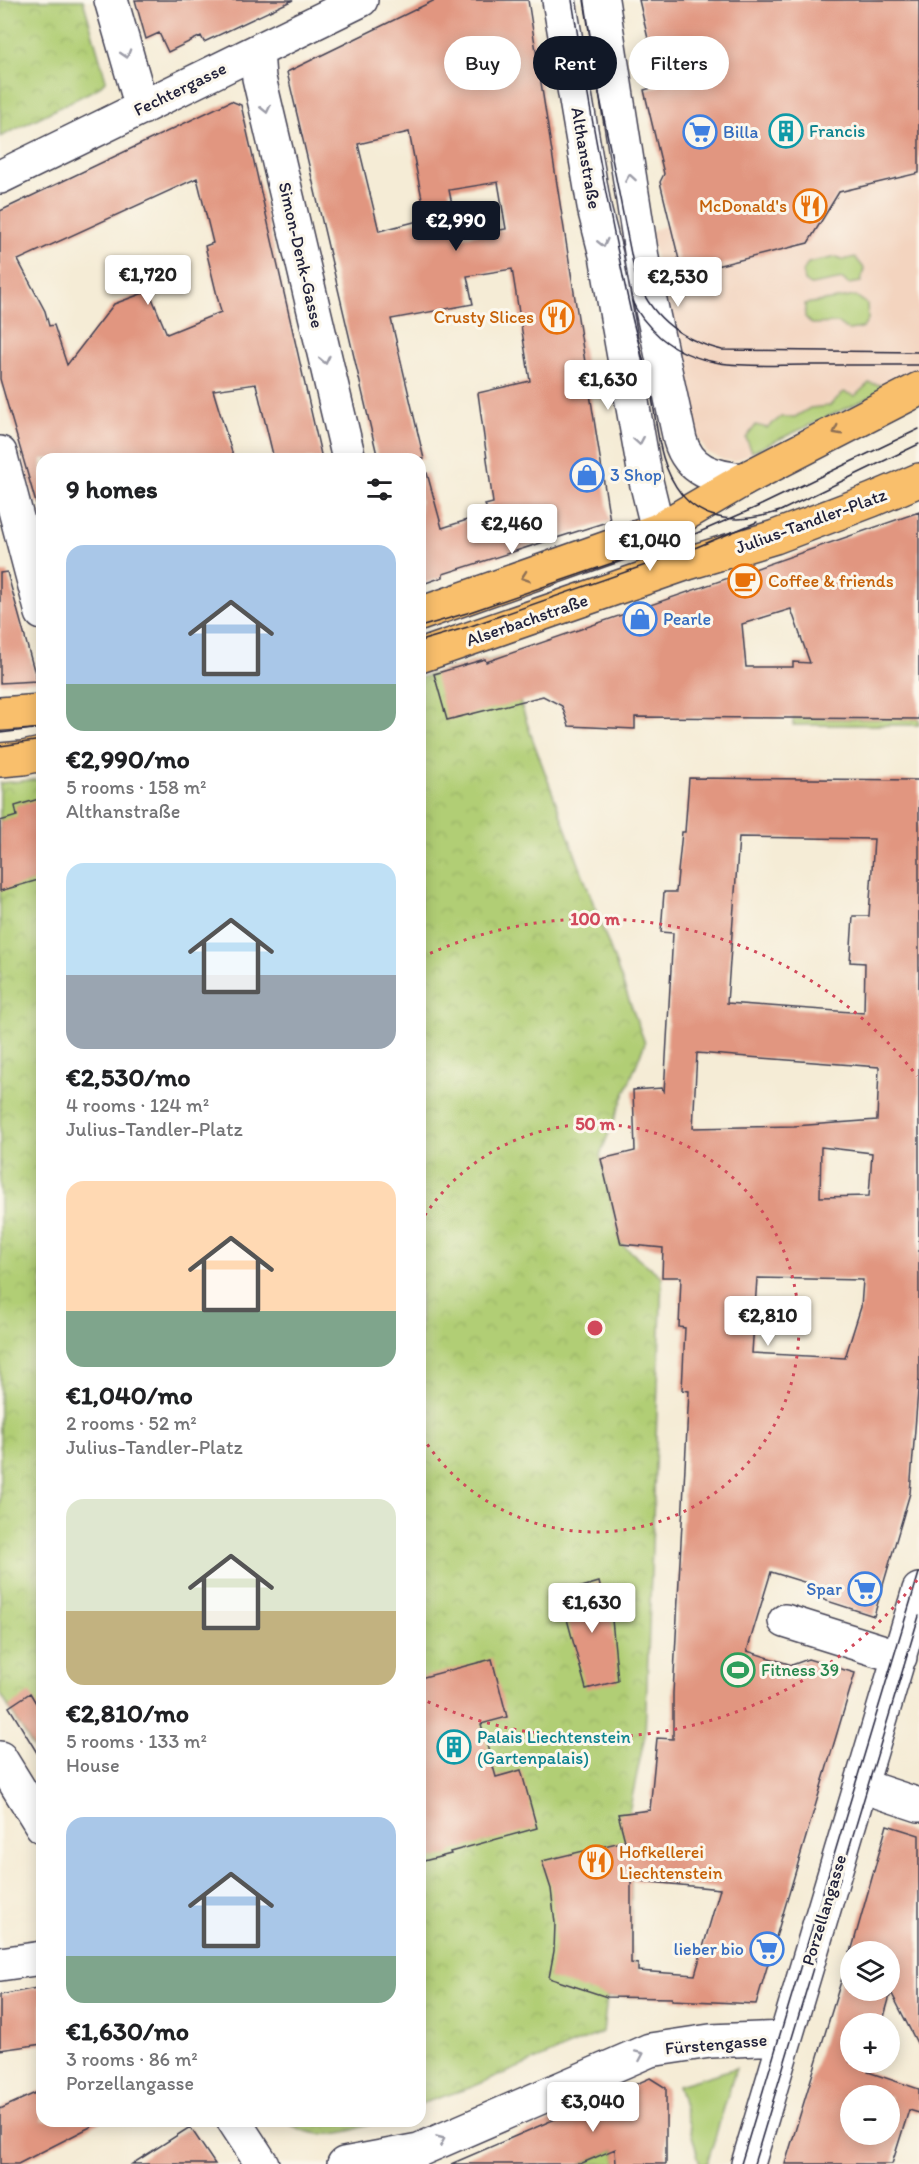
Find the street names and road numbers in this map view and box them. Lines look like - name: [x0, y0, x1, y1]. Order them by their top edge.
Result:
- street label: Fechtergasse: [130, 57, 230, 121]
- street label: Althanstraße: [566, 105, 606, 211]
- street label: Simon-Denk-Gasse: [274, 180, 328, 330]
- street label: Julius-Tandler-Platz: [732, 483, 890, 559]
- street label: Alserbachstraße: [463, 589, 591, 651]
- street label: Porzellangasse: [797, 1852, 851, 1968]
- street label: Fürstengasse: [664, 2029, 768, 2059]

